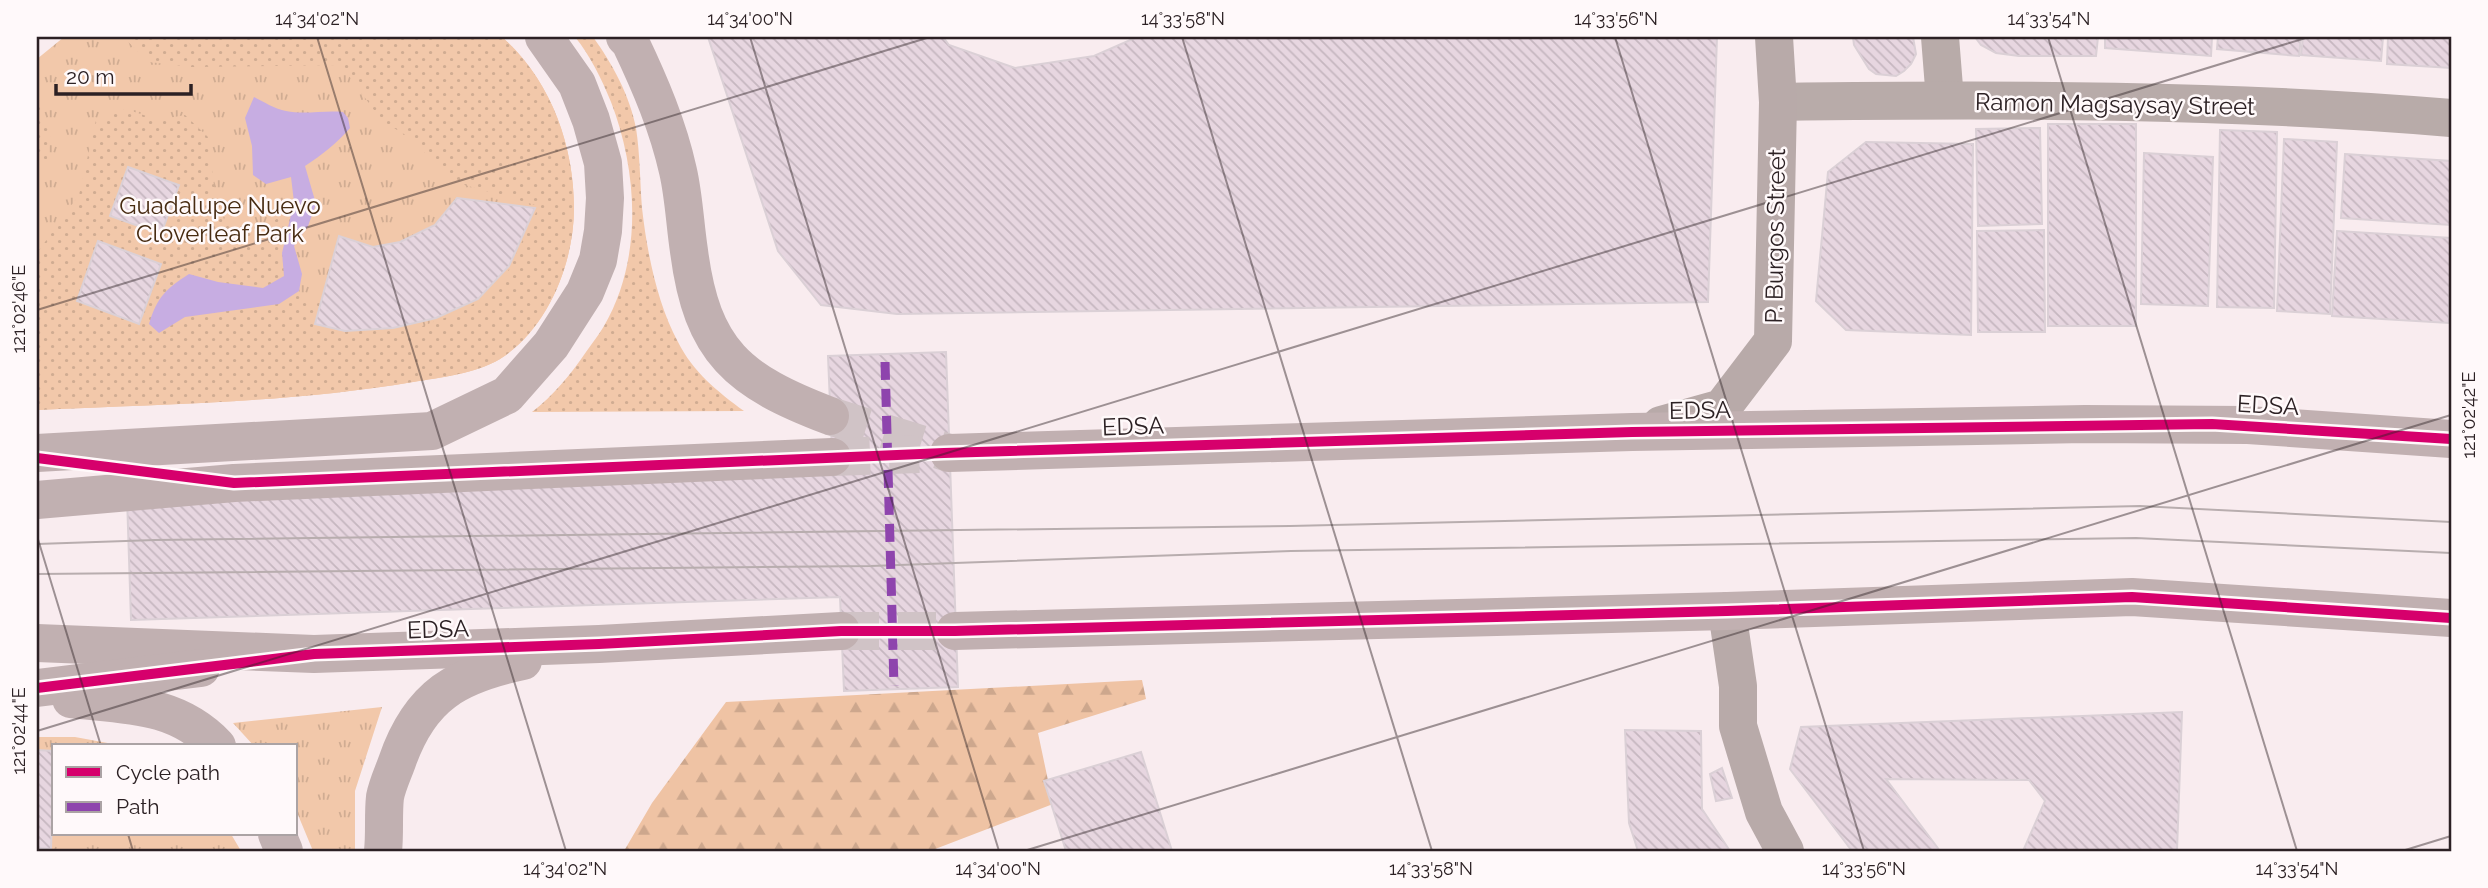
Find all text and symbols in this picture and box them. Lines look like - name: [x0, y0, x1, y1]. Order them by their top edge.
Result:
- text: 14°34'02"N: [275, 8, 359, 29]
- text: 14°34'00"N: [707, 8, 793, 29]
- text: 14°33'58"N: [1141, 8, 1225, 29]
- text: 14°33'56"N: [1574, 8, 1658, 29]
- text: 14°33'54"N: [2008, 8, 2090, 29]
- scale bar: [56, 52, 191, 96]
- text: 20 m: [66, 64, 114, 89]
- street label: Ramon Magsaysay Street: [1975, 87, 2255, 121]
- street label: P. Burgos Street: [1759, 148, 1791, 324]
- park label: Guadalupe Nuevo Cloverleaf Park: [119, 191, 321, 248]
- text: 121°02'46"E: [8, 265, 29, 353]
- text: 121°02'42"E: [2458, 372, 2479, 458]
- street label: EDSA: [2236, 389, 2300, 421]
- street label: EDSA: [1669, 395, 1731, 425]
- street label: EDSA: [1101, 410, 1165, 442]
- street label: EDSA: [406, 613, 470, 645]
- text: 121°02'44"E: [8, 687, 29, 775]
- legend: [52, 744, 298, 836]
- text: Cycle path: [116, 760, 220, 785]
- text: Path: [116, 794, 160, 819]
- text: 14°34'02"N: [523, 858, 607, 879]
- text: 14°34'00"N: [955, 858, 1041, 879]
- text: 14°33'58"N: [1389, 858, 1473, 879]
- text: 14°33'56"N: [1822, 858, 1906, 879]
- text: 14°33'54"N: [2256, 858, 2338, 879]

